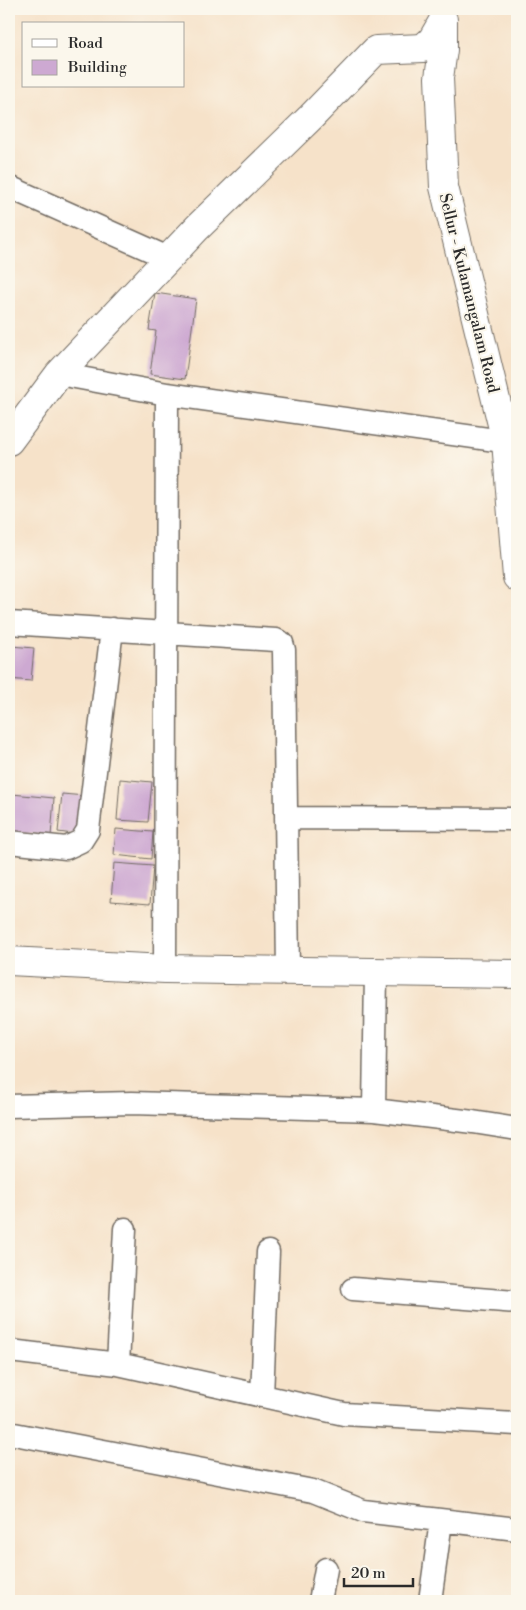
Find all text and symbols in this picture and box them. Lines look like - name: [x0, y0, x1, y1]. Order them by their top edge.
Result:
- legend: [22, 22, 185, 88]
- text: Road: [68, 34, 103, 53]
- text: Building: [67, 58, 127, 77]
- street label: Sellur - Kulamangalam Road: [435, 191, 504, 395]
- scale bar: [344, 1555, 412, 1587]
- text: 20 m: [351, 1564, 386, 1583]

